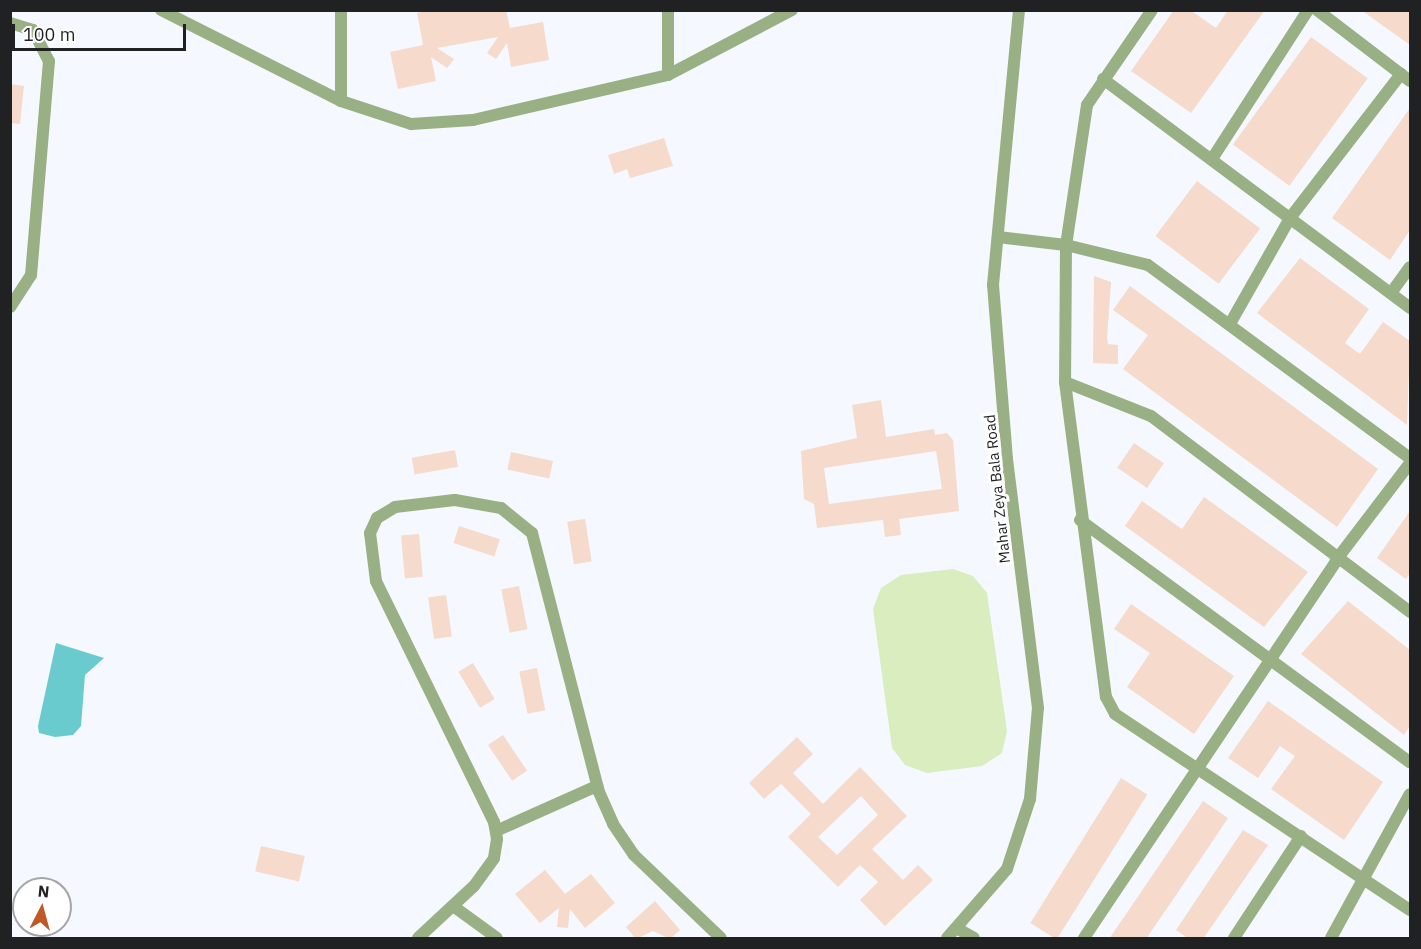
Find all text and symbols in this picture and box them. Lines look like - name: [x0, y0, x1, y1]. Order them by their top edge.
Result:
- scale bar: [15, 12, 189, 50]
- text: 100 m: [23, 23, 75, 46]
- street label: Mahar Zeya Bala Road: [980, 414, 1014, 564]
- north arrow: [12, 877, 72, 937]
- text: N: [37, 881, 50, 902]

